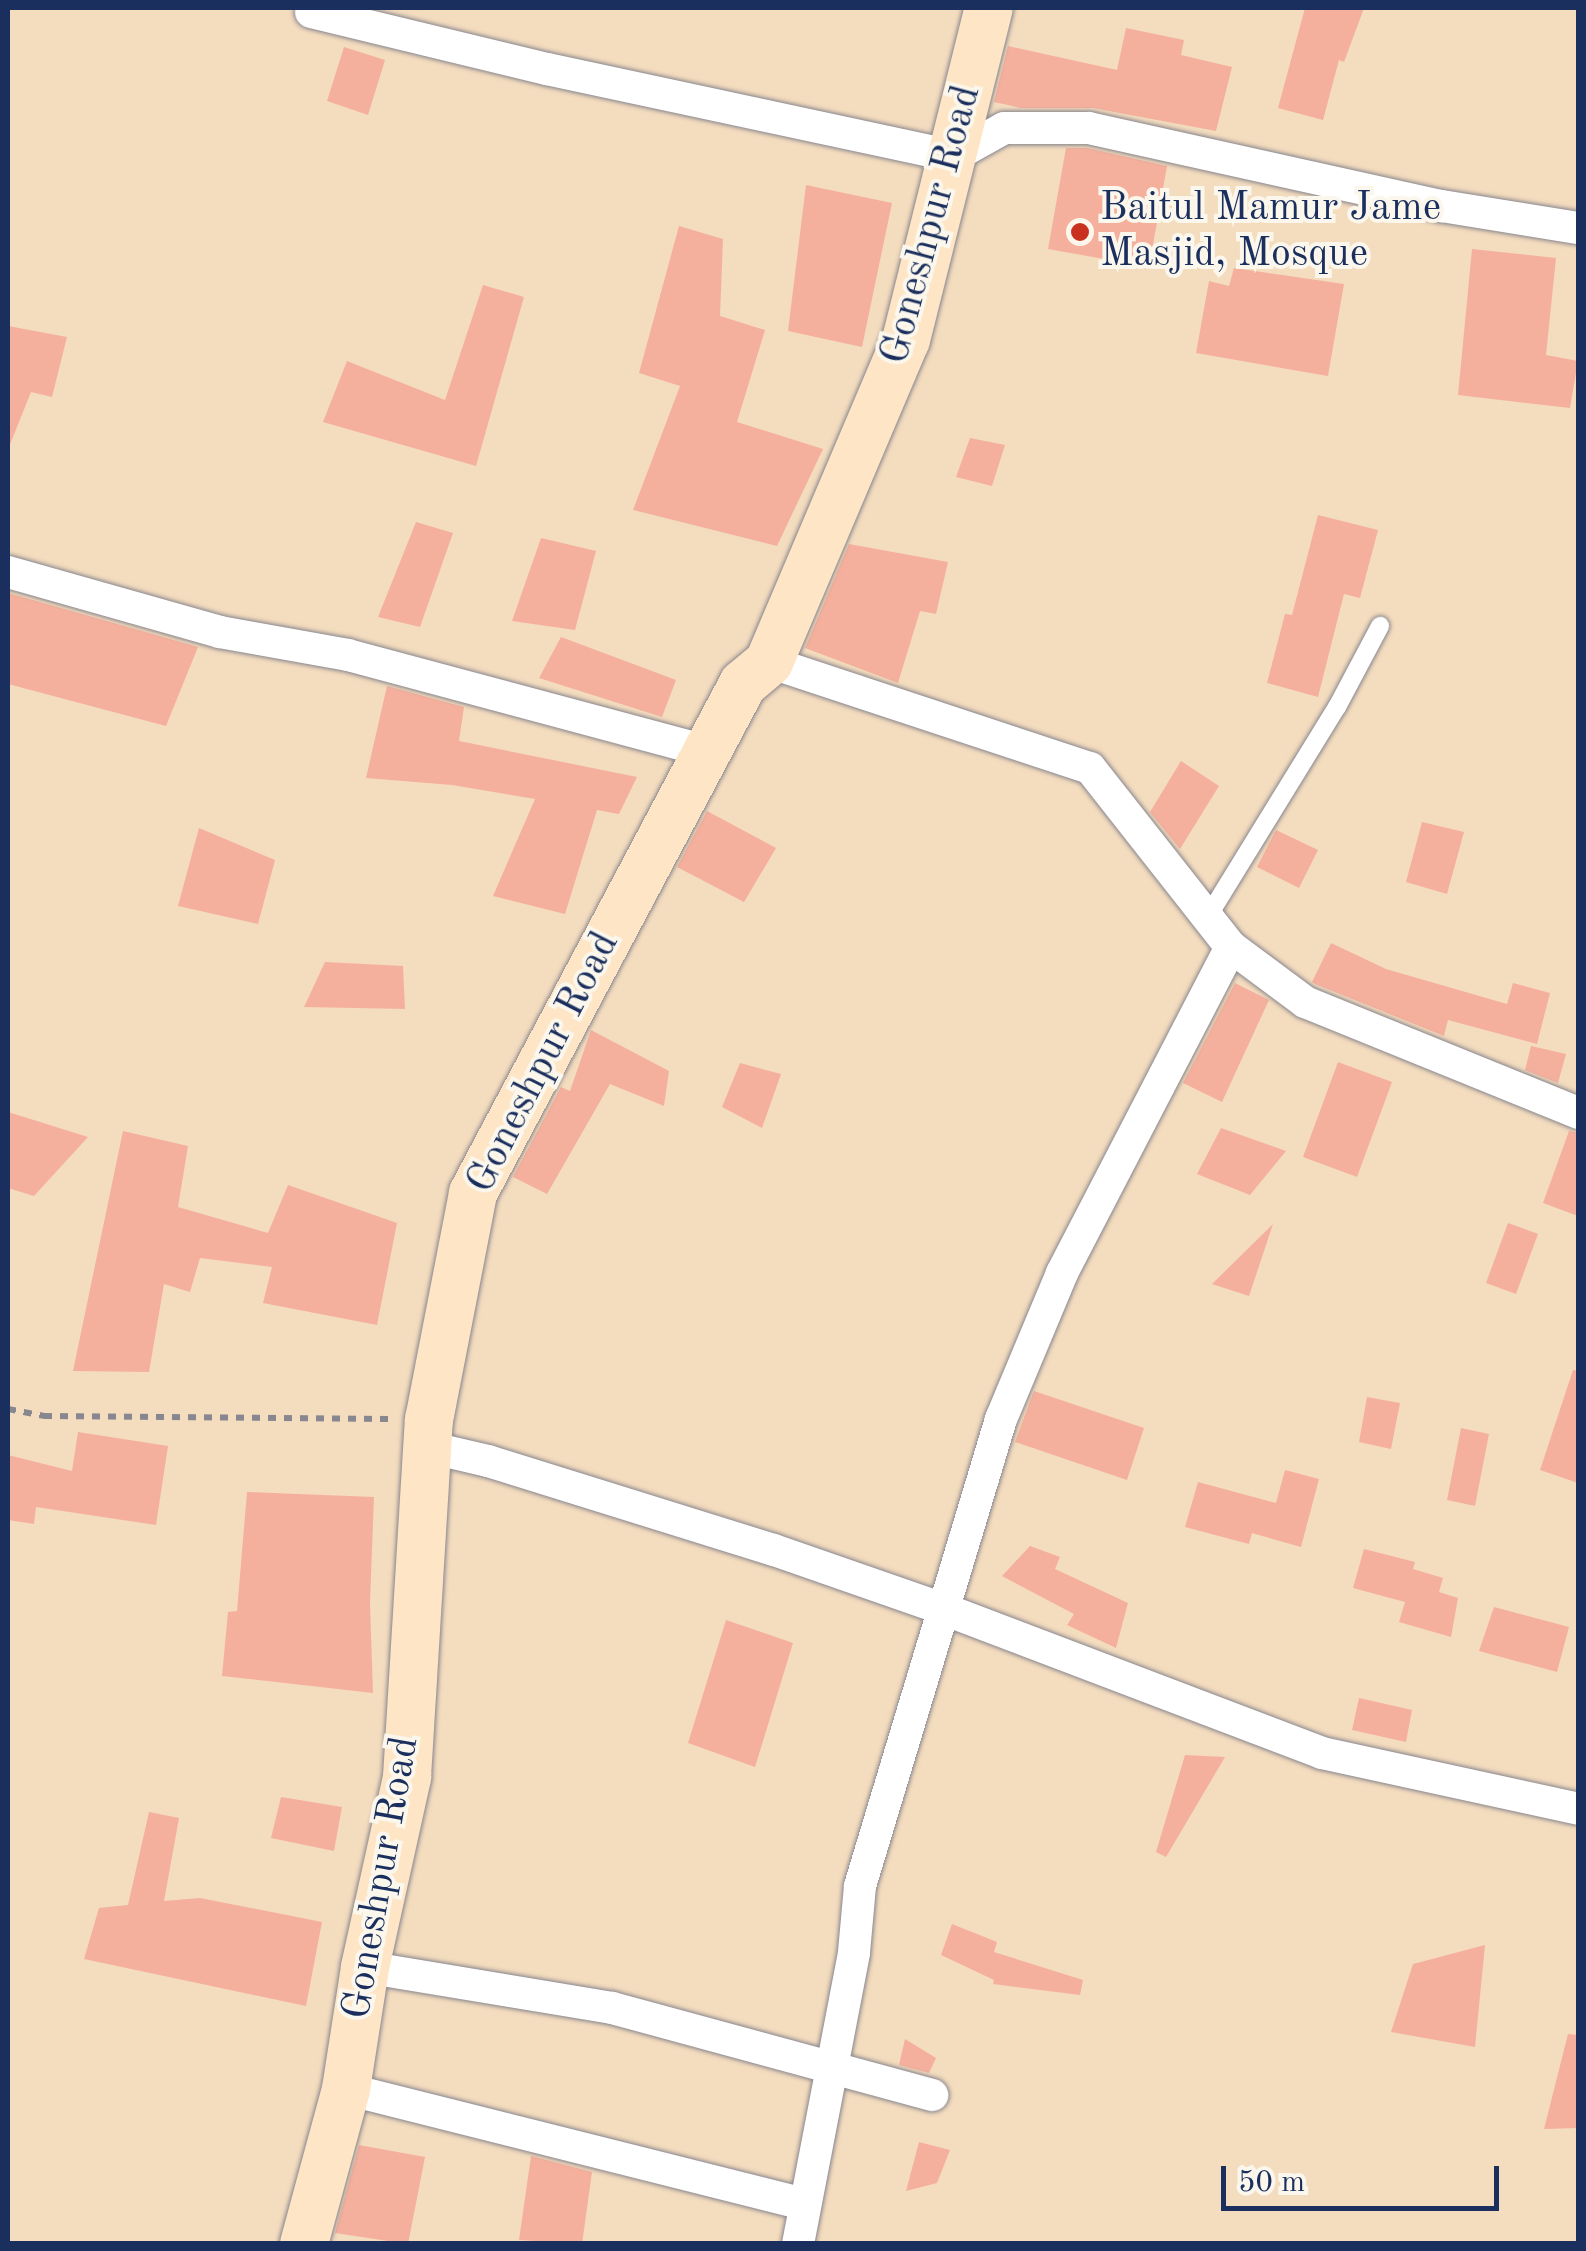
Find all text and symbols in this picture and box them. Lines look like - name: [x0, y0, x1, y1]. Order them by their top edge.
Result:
- street label: Goneshpur Road: [872, 80, 992, 370]
- place label: Baitul Mamur Jame Masjid, Mosque: [1100, 185, 1441, 279]
- marker: Baitul Mamur Jame Masjid, Mosque: [1069, 221, 1091, 243]
- street label: Goneshpur Road: [458, 924, 630, 1202]
- street label: Goneshpur Road: [333, 1733, 431, 2023]
- scale bar: [1226, 2146, 1504, 2208]
- text: 50 m: [1238, 2168, 1305, 2198]

